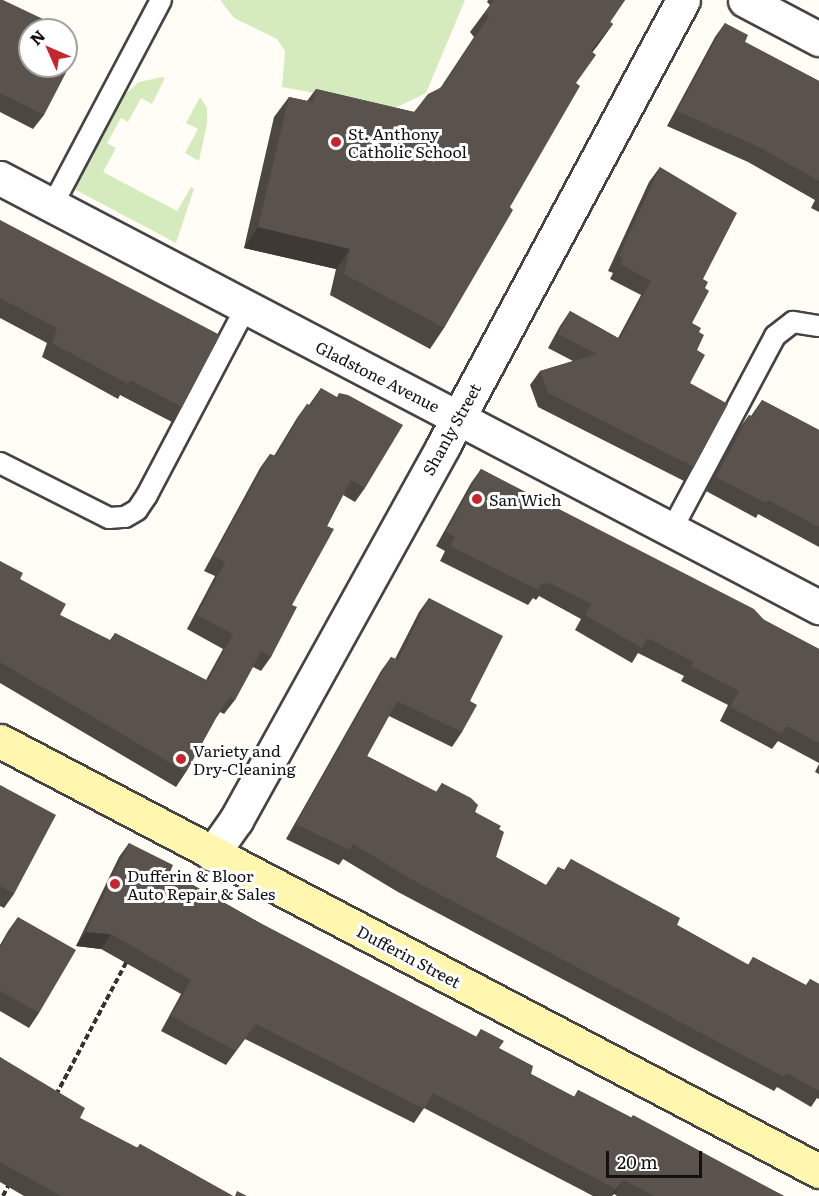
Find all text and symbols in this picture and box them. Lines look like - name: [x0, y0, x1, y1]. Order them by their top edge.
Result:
- north arrow: [18, 18, 78, 78]
- text: N: [23, 23, 50, 50]
- place label: St. Anthony Catholic School: [348, 123, 467, 161]
- marker: St. Anthony Catholic School: [329, 135, 343, 149]
- street label: Gladstone Avenue: [313, 336, 443, 416]
- street label: Shanly Street: [418, 380, 484, 478]
- place label: San Wich: [489, 489, 562, 509]
- marker: San Wich: [470, 492, 484, 506]
- place label: Variety and Dry-Cleaning: [193, 740, 296, 778]
- marker: Variety and Dry-Cleaning: [174, 752, 188, 766]
- place label: Dufferin & Bloor Auto Repair & Sales: [127, 865, 275, 903]
- marker: Dufferin & Bloor Auto Repair & Sales: [108, 877, 122, 891]
- street label: Dufferin Street: [354, 921, 464, 991]
- scale bar: [609, 1139, 705, 1177]
- text: 20 m: [617, 1148, 658, 1175]

